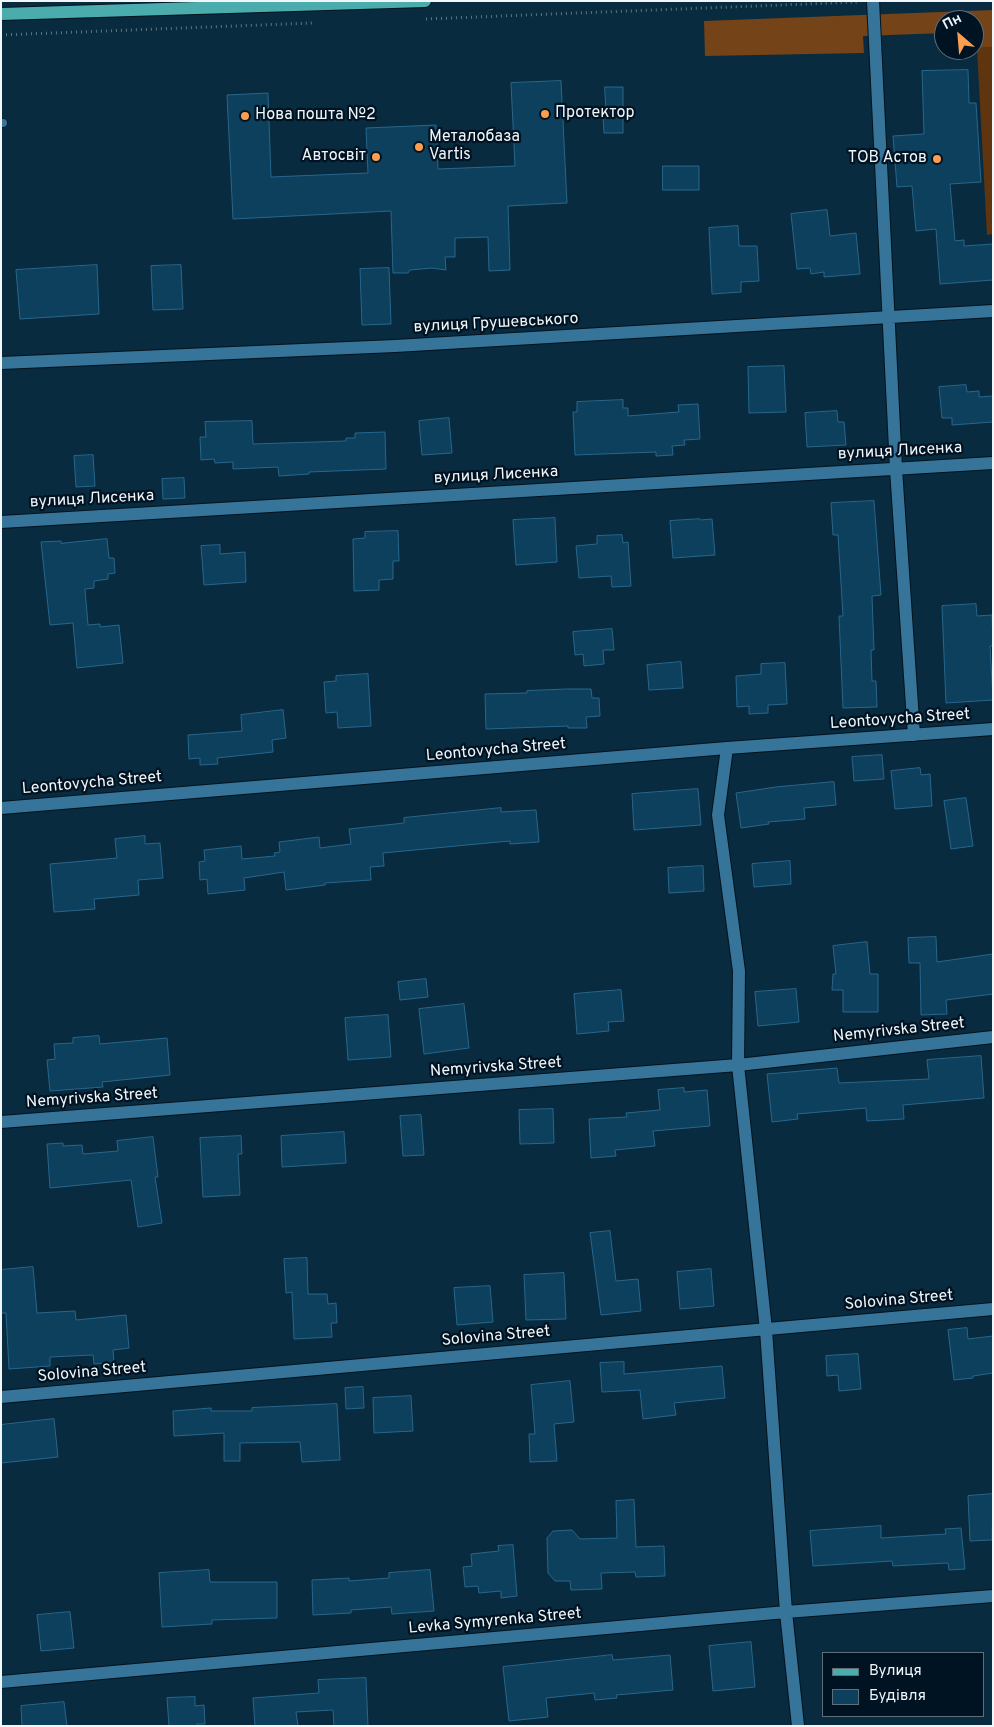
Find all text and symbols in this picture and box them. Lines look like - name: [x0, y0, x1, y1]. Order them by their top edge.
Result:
- north arrow: [934, 10, 984, 60]
- text: Пн: [940, 10, 965, 34]
- place label: Протектор: [555, 104, 635, 124]
- place label: Нова пошта №2: [255, 106, 376, 126]
- marker: Протектор: [539, 108, 551, 120]
- marker: Нова пошта №2: [239, 110, 251, 122]
- place label: Металобаза Vartis: [429, 128, 520, 166]
- marker: Металобаза Vartis: [413, 141, 425, 153]
- place label: Автосвіт: [302, 147, 366, 167]
- place label: ТОВ Астов: [848, 149, 927, 169]
- marker: Автосвіт: [370, 151, 382, 163]
- marker: ТОВ Астов: [931, 153, 943, 165]
- street label: вулиця Грушевського: [413, 310, 579, 338]
- street label: вулиця Лисенка: [837, 439, 963, 465]
- street label: вулиця Лисенка: [433, 463, 559, 489]
- street label: вулиця Лисенка: [29, 487, 155, 513]
- street label: Leontovycha Street: [829, 706, 971, 734]
- street label: Leontovycha Street: [425, 735, 567, 767]
- street label: Leontovycha Street: [21, 768, 163, 800]
- street label: Nemyrivska Street: [832, 1015, 966, 1047]
- street label: Nemyrivska Street: [429, 1054, 563, 1082]
- street label: Nemyrivska Street: [25, 1085, 159, 1113]
- street label: Solovina Street: [844, 1287, 954, 1315]
- street label: Solovina Street: [441, 1323, 551, 1351]
- street label: Solovina Street: [37, 1359, 147, 1387]
- street label: Levka Symyrenka Street: [408, 1605, 582, 1639]
- legend: [822, 1652, 984, 1717]
- text: Вулиця: [869, 1662, 922, 1681]
- text: Будівля: [869, 1687, 926, 1706]

